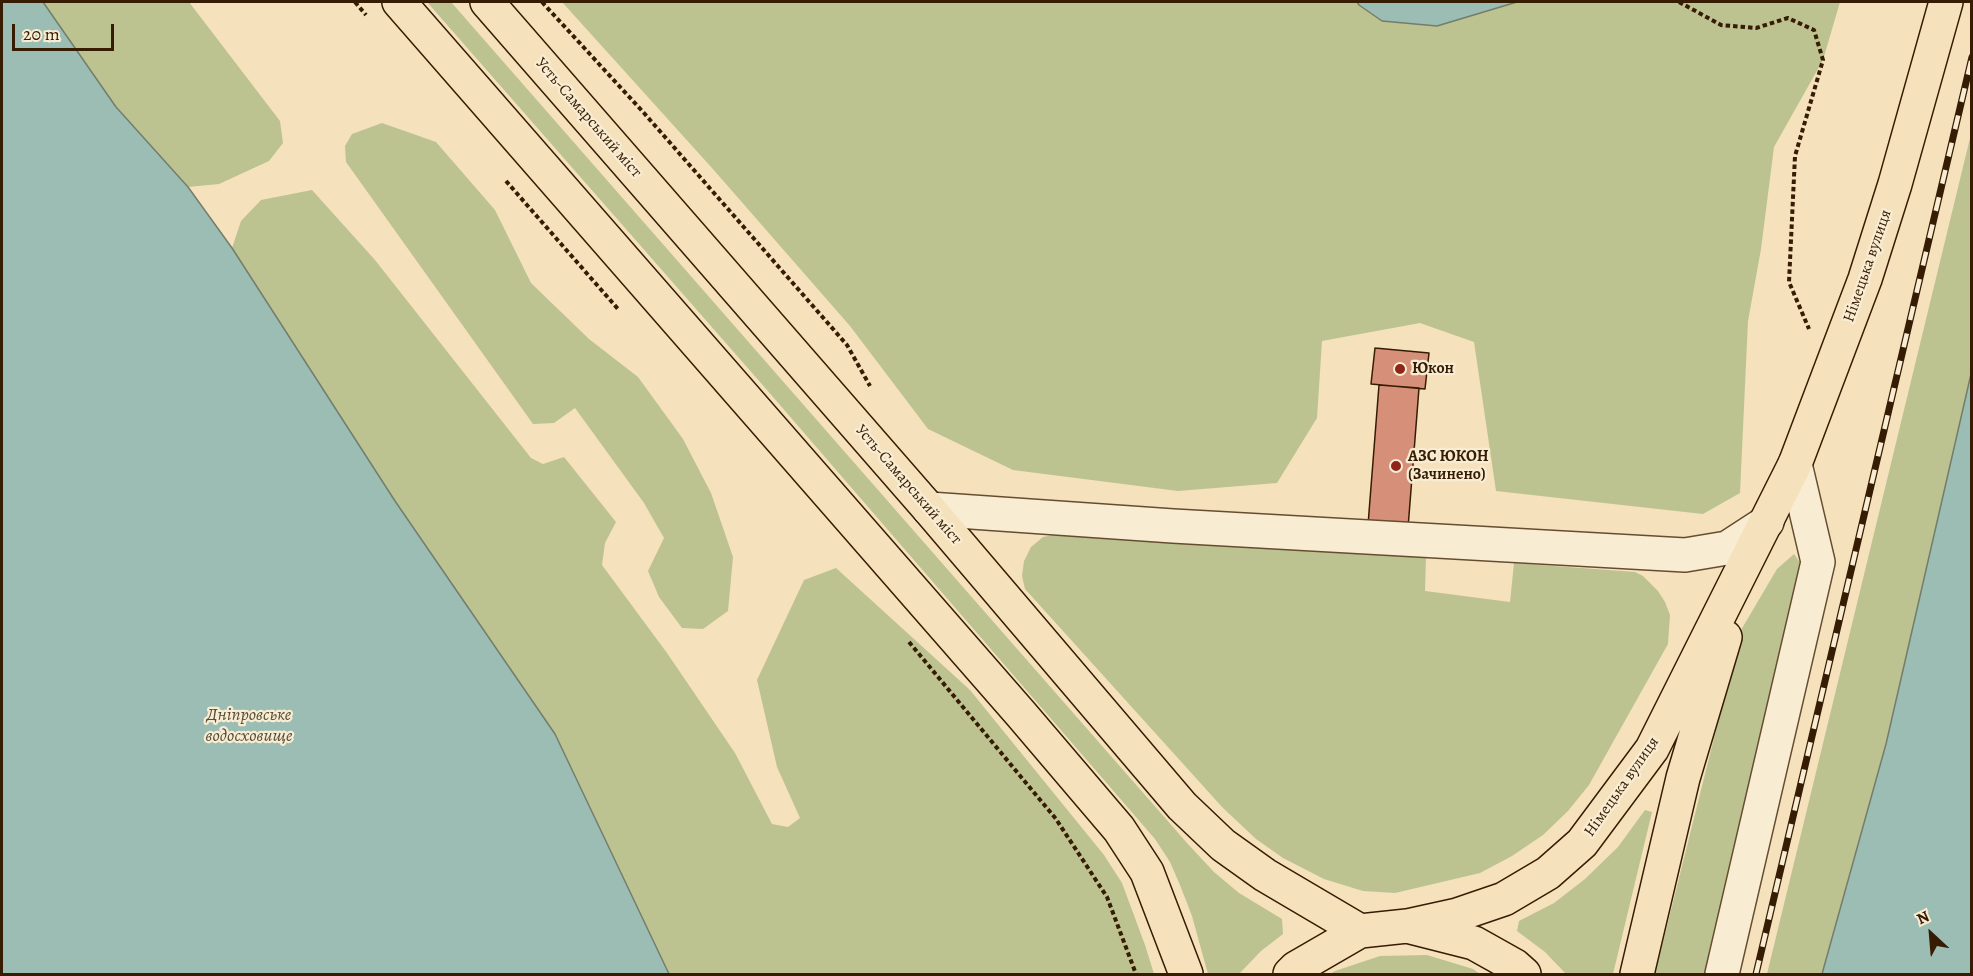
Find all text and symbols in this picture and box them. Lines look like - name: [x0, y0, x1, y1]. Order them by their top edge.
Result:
- scale bar: [15, 12, 117, 50]
- text: 20 m: [23, 22, 60, 46]
- street label: Усть-Самарський міст: [531, 54, 645, 182]
- street label: Німецька вулиця: [1840, 207, 1896, 325]
- place label: Юкон: [1412, 359, 1454, 379]
- marker: Юкон: [1393, 362, 1407, 376]
- street label: Усть-Самарський міст: [851, 421, 965, 549]
- place label: АЗС ЮКОН (Зачинено): [1408, 447, 1489, 485]
- marker: АЗС ЮКОН (Зачинено): [1389, 459, 1403, 473]
- water label: Дніпровське водосховище: [205, 705, 293, 748]
- street label: Німецька вулиця: [1580, 733, 1664, 841]
- north arrow: [1901, 904, 1961, 964]
- text: N: [1913, 905, 1933, 930]

